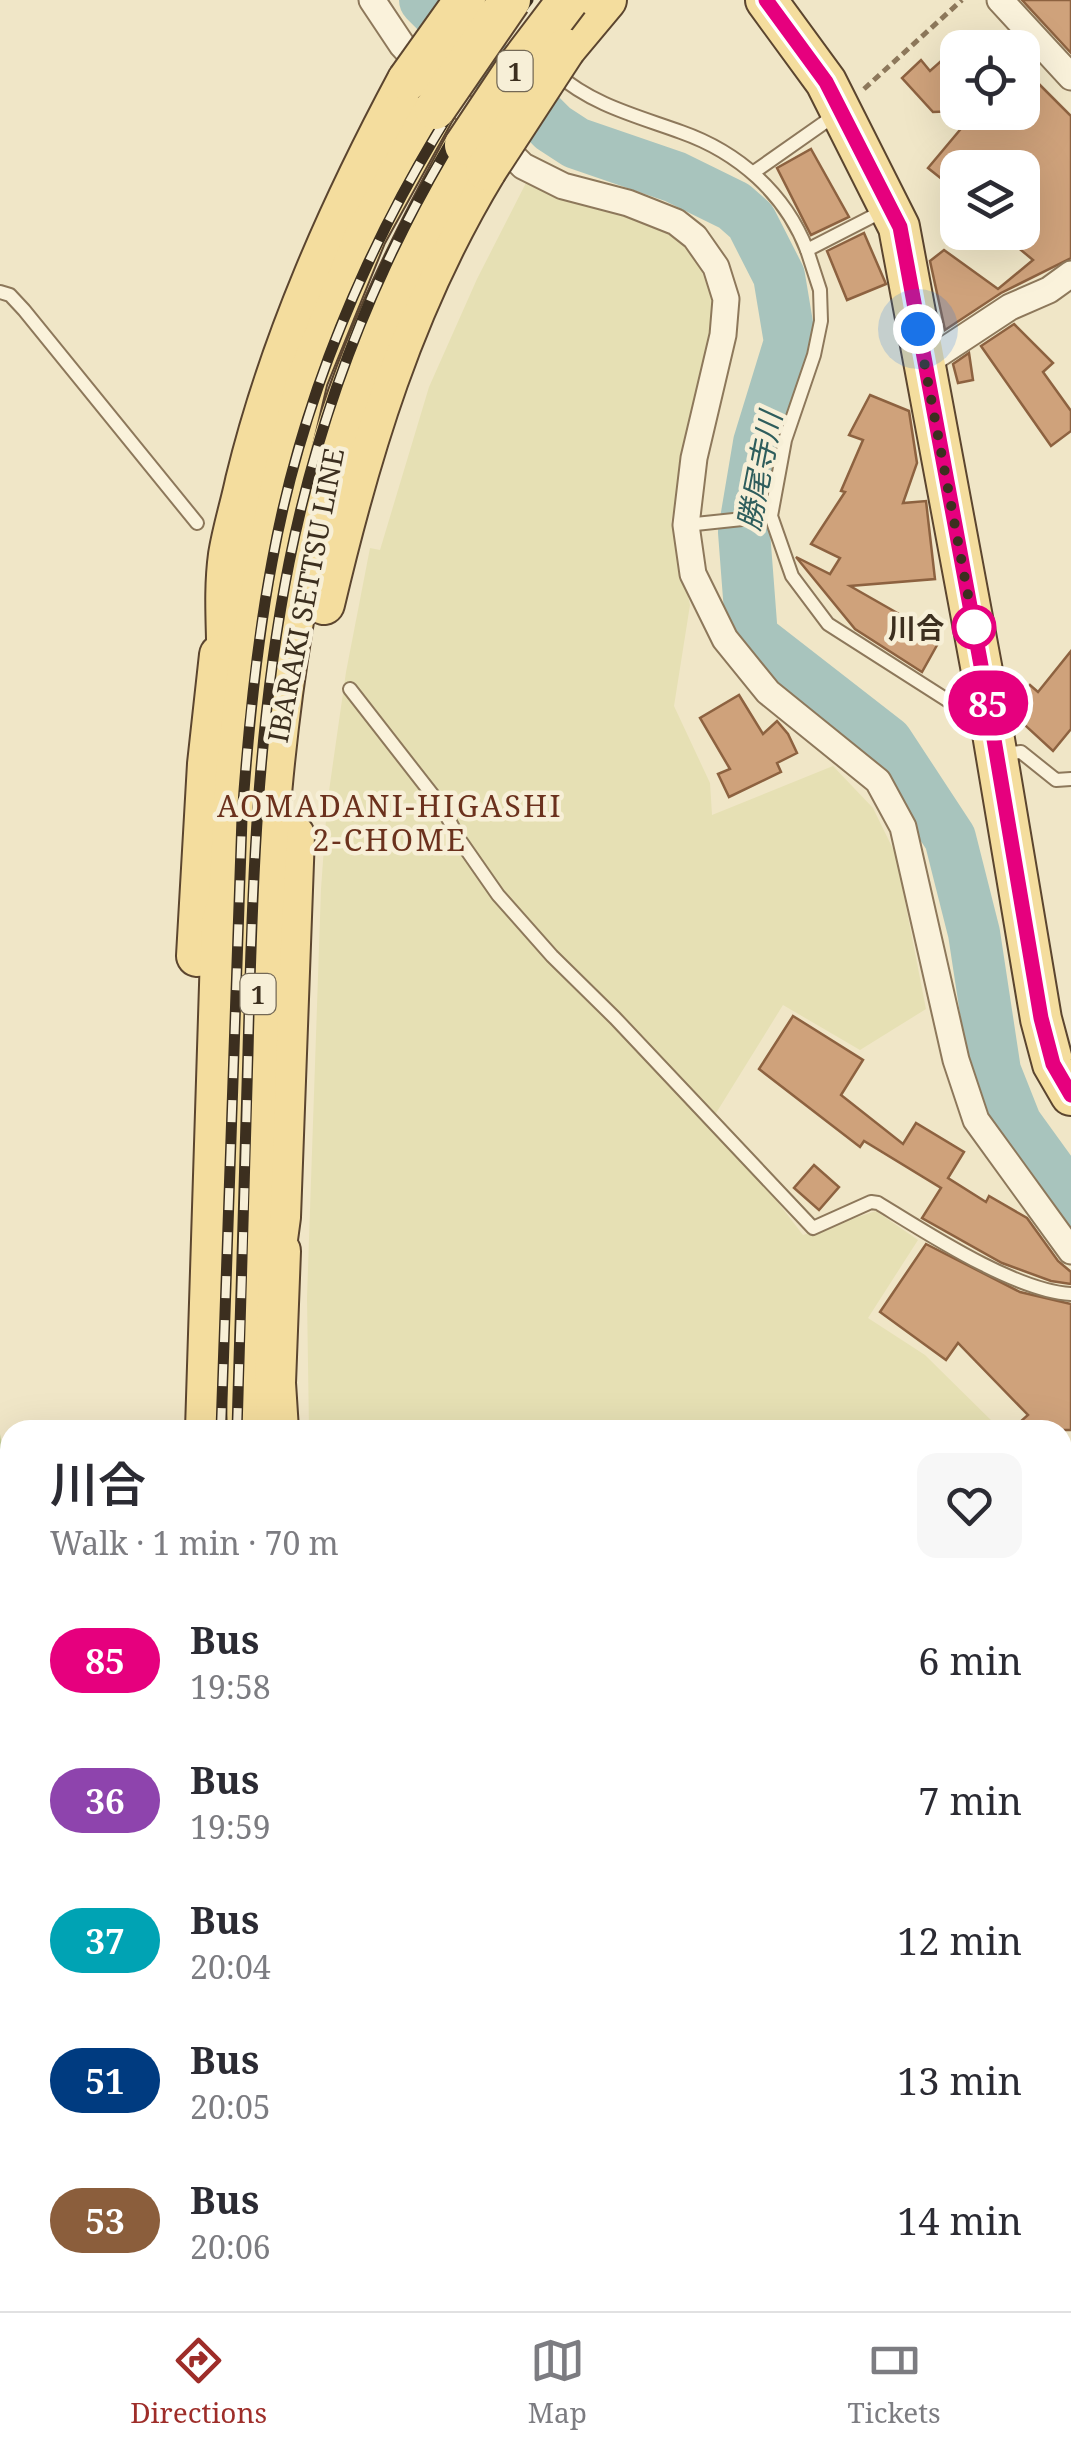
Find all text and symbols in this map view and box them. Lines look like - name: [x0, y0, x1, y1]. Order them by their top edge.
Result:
- map controls: [940, 30, 1040, 250]
- button: locate: [940, 30, 1040, 130]
- road number: 1: [498, 51, 532, 91]
- button: layers: [940, 150, 1040, 250]
- your location: [893, 304, 943, 354]
- water label: 勝尾寺川: [727, 405, 791, 534]
- street label: IBARAKI SETTSU LINE: [258, 445, 352, 745]
- marker: 川合: [953, 606, 995, 648]
- place label: 川合: [888, 608, 944, 646]
- line badge: 85: [943, 670, 1033, 736]
- text: 85: [968, 680, 1008, 727]
- district label: AOMADANI-HIGASHI 2-CHOME: [217, 785, 563, 860]
- road number: 1: [240, 974, 276, 1014]
- text: 川合: [50, 1451, 146, 1516]
- button: heart: [917, 1453, 1022, 1558]
- text: Walk · 1 min · 70 m: [50, 1521, 339, 1564]
- text: Bus: [190, 1613, 259, 1665]
- text: 6 min: [918, 1634, 1022, 1686]
- text: 85: [85, 1637, 125, 1684]
- text: 19:58: [190, 1665, 271, 1708]
- text: Bus: [190, 1753, 259, 1805]
- text: 7 min: [918, 1774, 1022, 1826]
- text: 36: [85, 1777, 125, 1824]
- text: 19:59: [190, 1805, 271, 1848]
- text: Bus: [190, 1893, 259, 1945]
- text: 12 min: [897, 1914, 1022, 1966]
- text: 37: [85, 1917, 125, 1964]
- text: 20:04: [190, 1945, 271, 1988]
- text: Bus: [190, 2033, 259, 2085]
- text: 13 min: [897, 2054, 1022, 2106]
- text: 51: [85, 2057, 125, 2104]
- text: 20:05: [190, 2085, 271, 2128]
- text: Bus: [190, 2173, 259, 2225]
- text: 14 min: [897, 2194, 1022, 2246]
- text: 53: [85, 2197, 125, 2244]
- text: 20:06: [190, 2225, 271, 2268]
- tab: Directions: [130, 2333, 267, 2431]
- tab: Map: [528, 2333, 587, 2431]
- tab: Tickets: [848, 2333, 941, 2431]

